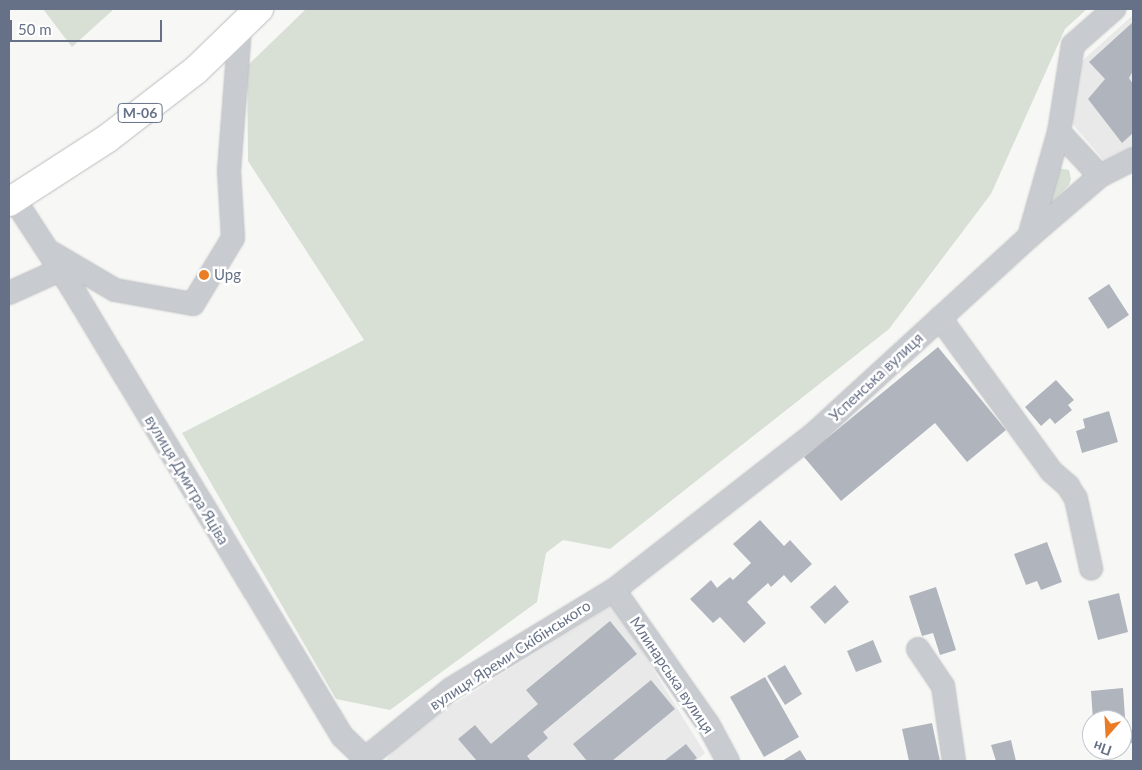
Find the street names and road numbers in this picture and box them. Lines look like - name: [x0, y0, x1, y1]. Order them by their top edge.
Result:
- road number: М-06: [118, 102, 162, 125]
- street label: Успенська вулиця: [825, 329, 927, 425]
- street label: вулиця Дмитра Яціва: [141, 412, 233, 548]
- street label: вулиця Яреми Скібінського: [426, 596, 594, 714]
- street label: Млинарська вулиця: [626, 613, 718, 737]

